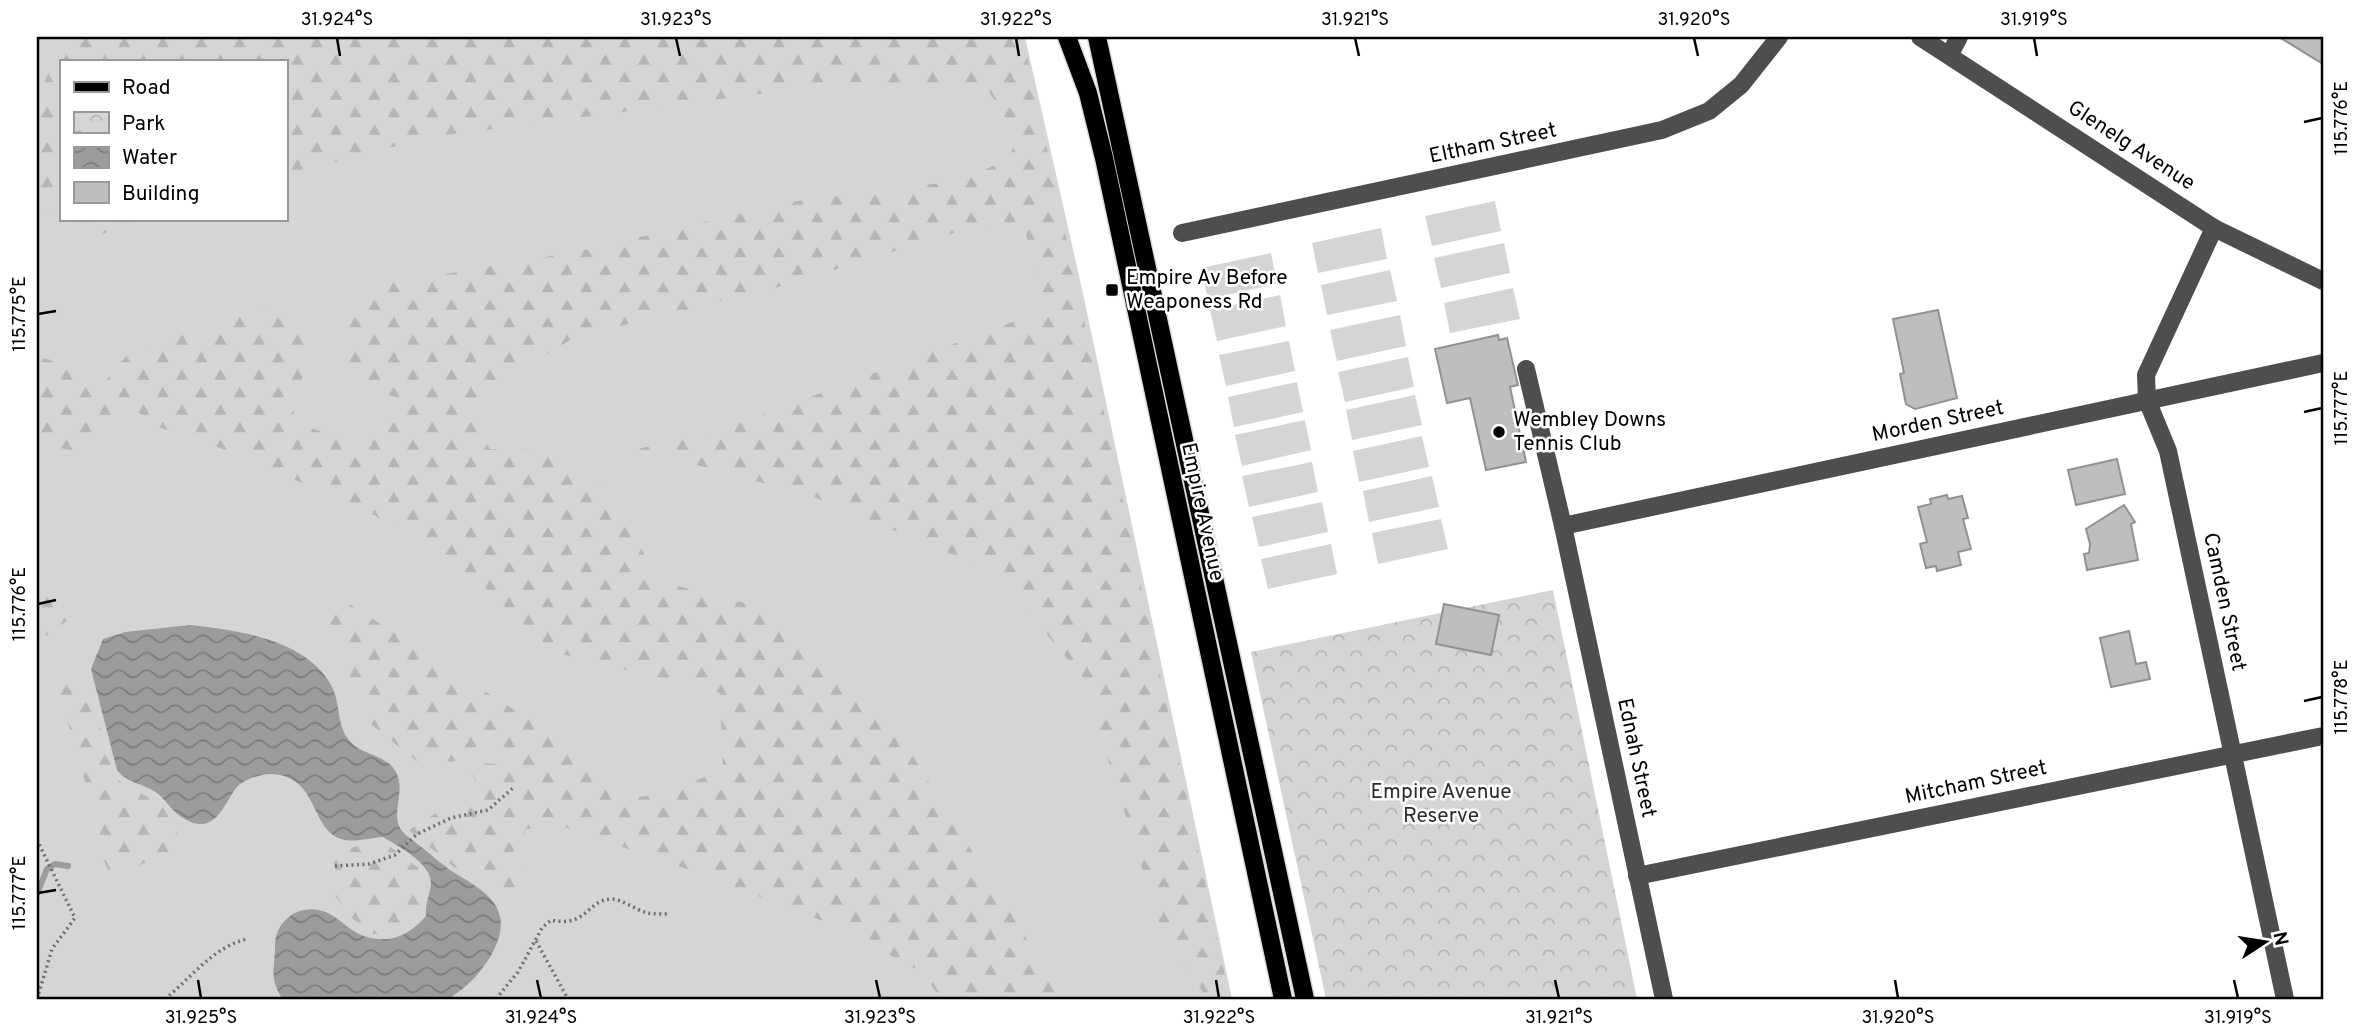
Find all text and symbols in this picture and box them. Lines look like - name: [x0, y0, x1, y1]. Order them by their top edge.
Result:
- text: 31.924°S: [301, 9, 373, 32]
- text: 31.923°S: [640, 9, 712, 32]
- text: 31.922°S: [980, 9, 1052, 32]
- text: 31.921°S: [1321, 9, 1389, 32]
- text: 31.920°S: [1658, 9, 1730, 32]
- text: 31.919°S: [2000, 9, 2068, 32]
- legend: [60, 60, 287, 220]
- text: Road: [122, 75, 171, 102]
- text: 115.776°E: [2331, 81, 2354, 155]
- street label: Glenelg Avenue: [2062, 95, 2200, 197]
- text: Park: [122, 111, 165, 138]
- street label: Eltham Street: [1427, 117, 1559, 171]
- text: Water: [122, 145, 177, 172]
- text: Building: [122, 181, 200, 208]
- place label: Empire Av Before Weaponess Rd: [1126, 265, 1288, 316]
- text: 115.775°E: [9, 276, 32, 352]
- marker: Empire Av Before Weaponess Rd: [1104, 282, 1120, 298]
- text: 115.777°E: [2331, 371, 2354, 445]
- street label: Morden Street: [1870, 395, 2006, 449]
- place label: Wembley Downs Tennis Club: [1513, 407, 1666, 458]
- marker: Wembley Downs Tennis Club: [1491, 424, 1507, 440]
- street label: Empire Avenue: [1174, 440, 1230, 584]
- street label: Camden Street: [2196, 530, 2252, 674]
- text: 115.776°E: [9, 567, 32, 641]
- text: 115.778°E: [2331, 660, 2354, 734]
- street label: Ednah Street: [1610, 696, 1662, 820]
- street label: Mitcham Street: [1903, 755, 2049, 811]
- park label: Empire Avenue Reserve: [1371, 779, 1511, 830]
- text: 115.777°E: [9, 856, 32, 930]
- north arrow: [2230, 906, 2300, 976]
- text: N: [2267, 930, 2293, 948]
- text: 31.925°S: [165, 1007, 237, 1030]
- text: 31.924°S: [505, 1007, 577, 1030]
- text: 31.923°S: [844, 1007, 916, 1030]
- text: 31.922°S: [1183, 1007, 1255, 1030]
- text: 31.921°S: [1525, 1007, 1593, 1030]
- text: 31.920°S: [1862, 1007, 1934, 1030]
- text: 31.919°S: [2204, 1007, 2272, 1030]

